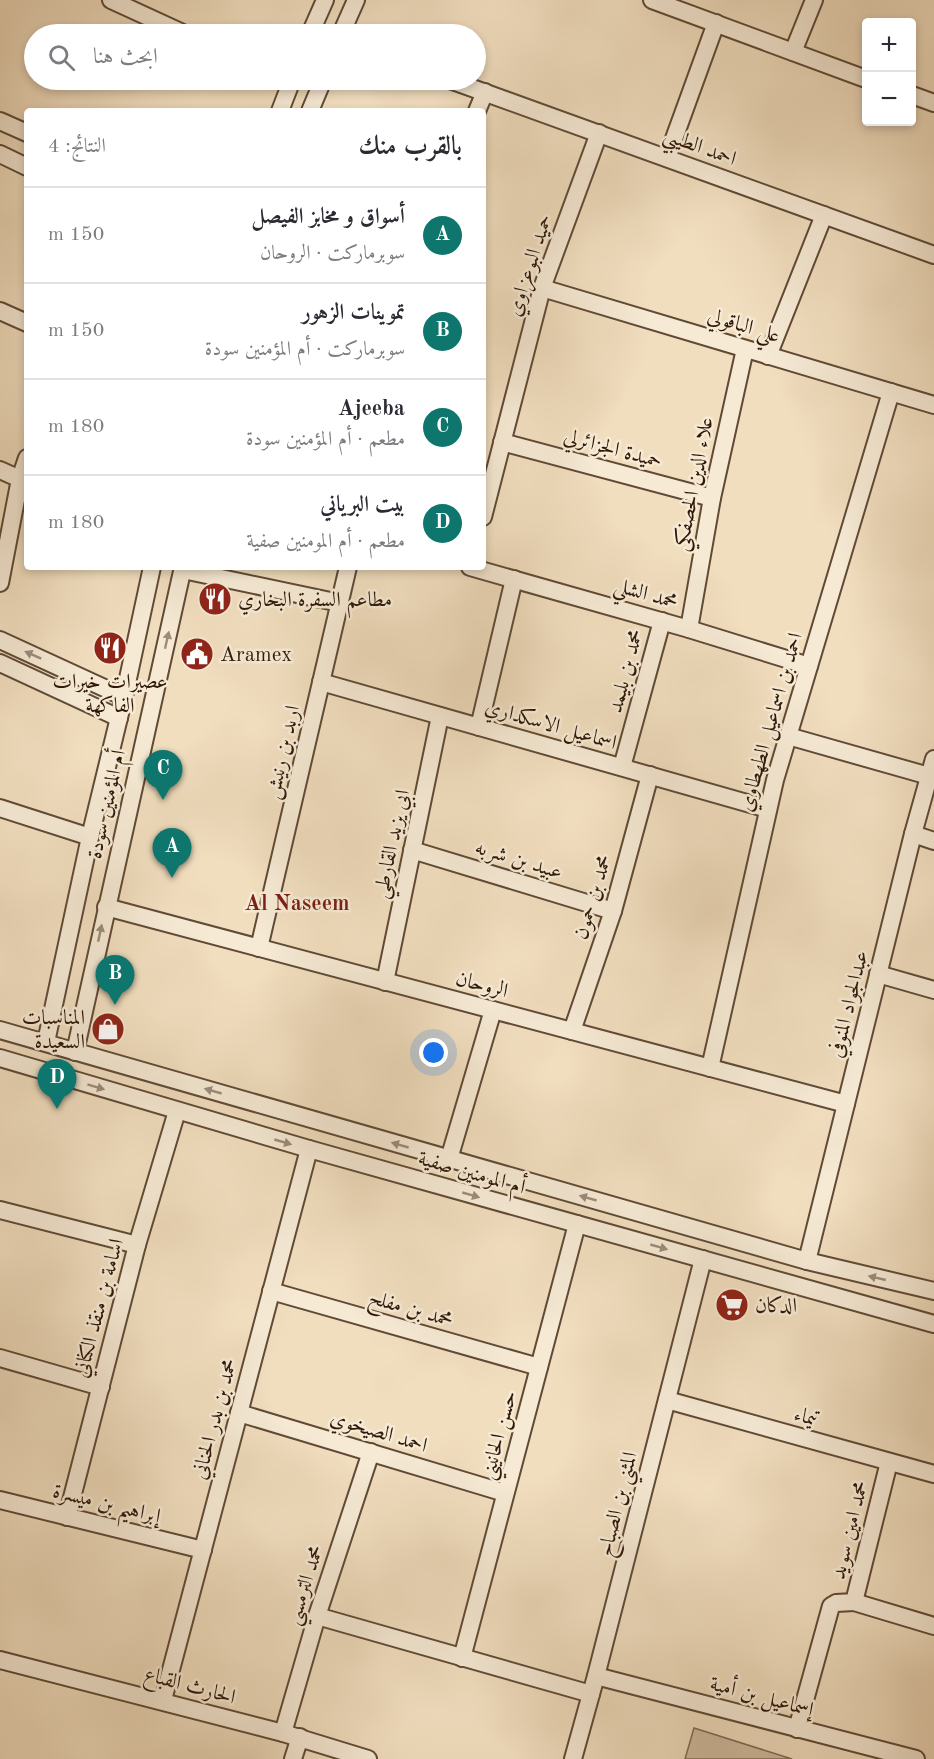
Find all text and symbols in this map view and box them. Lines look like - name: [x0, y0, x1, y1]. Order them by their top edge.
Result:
- map controls: [862, 18, 916, 126]
- button: +: [862, 18, 916, 72]
- search box: [24, 24, 486, 90]
- icon: search: [45, 41, 78, 74]
- text: ابحث هنا: [93, 46, 158, 68]
- button: −: [862, 72, 916, 126]
- street label: احمد الطيبي: [658, 125, 739, 178]
- text: بالقرب منك: [359, 134, 462, 160]
- text: النتائج: 4: [48, 137, 106, 157]
- text: أسواق و مخابز الفيصل: [251, 206, 405, 228]
- street label: حميد البوعزاوي: [504, 212, 561, 320]
- text: 150 m: [48, 225, 104, 245]
- text: A: [435, 225, 450, 245]
- text: سوبرماركت · الروحان: [260, 244, 405, 264]
- text: تموينات الزهور: [302, 302, 405, 324]
- street label: علي الباقولي: [702, 305, 782, 355]
- text: 150 m: [48, 321, 104, 341]
- text: B: [435, 321, 450, 341]
- text: سوبرماركت · أم المؤمنين سودة: [205, 340, 405, 360]
- text: Ajeeba: [338, 398, 405, 420]
- street label: علاء الدين الحصفكي: [670, 415, 725, 554]
- text: 180 m: [48, 417, 104, 437]
- text: C: [436, 417, 449, 437]
- street label: حميدة الجزائرلي: [560, 426, 664, 477]
- text: مطعم · أم المؤمنين سودة: [246, 430, 405, 450]
- text: بيت البرياني: [320, 494, 405, 516]
- text: 180 m: [48, 513, 104, 533]
- text: D: [435, 513, 450, 533]
- text: مطعم · أم المومنين صفية: [247, 532, 405, 552]
- street label: محمد الشلي: [609, 575, 680, 621]
- restaurant icon: مطاعم السفرة البخاري: [197, 581, 233, 617]
- place label: مطاعم السفرة البخاري: [238, 590, 392, 619]
- street label: محمد بن بليمد: [605, 627, 649, 716]
- restaurant icon: عصيرات خيرات الفاكهة: [92, 630, 128, 666]
- one-way arrow: [162, 631, 172, 649]
- street label: احمد بن اسماعيل الطهطاوي: [736, 631, 811, 815]
- public building icon: Aramex: [179, 636, 215, 672]
- place label: Aramex: [220, 645, 292, 666]
- one-way arrow: [24, 651, 41, 660]
- place label: عصيرات خيرات الفاكهة: [53, 672, 167, 717]
- street label: اسماعيل الاسكداري: [481, 695, 619, 758]
- street label: اربد بن رنيش: [262, 703, 306, 802]
- street label: أم المؤمنين سودة: [79, 746, 136, 862]
- pin: C: [144, 750, 182, 800]
- street label: ابي يزيد القارطي: [371, 788, 422, 902]
- pin: A: [152, 828, 192, 878]
- street label: عبيد بن شربه: [472, 837, 565, 886]
- street label: محمد بن حمون: [571, 852, 617, 943]
- district label: Al Naseem: [244, 893, 350, 915]
- one-way arrow: [96, 923, 105, 942]
- street label: عبدالجواد المنوفي: [825, 949, 878, 1061]
- pin: B: [96, 956, 134, 1005]
- street label: الروحان: [453, 967, 510, 1002]
- place label: المناسبات السعيدة: [22, 1008, 85, 1053]
- shop icon: المناسبات السعيدة: [90, 1011, 126, 1047]
- your location: [419, 1038, 448, 1067]
- pin: D: [38, 1060, 76, 1109]
- one-way arrow: [87, 1083, 105, 1092]
- one-way arrow: [204, 1086, 222, 1095]
- one-way arrow: [274, 1138, 292, 1147]
- one-way arrow: [391, 1140, 409, 1149]
- street label: أم المومنين صفية: [414, 1142, 529, 1205]
- one-way arrow: [462, 1190, 480, 1200]
- one-way arrow: [579, 1193, 597, 1203]
- street label: اسامة بن منقذ الكناني: [71, 1237, 133, 1381]
- one-way arrow: [650, 1243, 668, 1252]
- one-way arrow: [868, 1272, 886, 1282]
- street label: محمد بن مفلح: [364, 1287, 455, 1338]
- supermarket icon: الدكان: [714, 1287, 750, 1323]
- place label: الدكان: [755, 1295, 797, 1317]
- street label: محمد بن بدر الحناني: [189, 1357, 246, 1483]
- street label: حسن الحانيني: [478, 1389, 529, 1484]
- street label: تيماء: [791, 1404, 821, 1432]
- street label: احمد الصيخوي: [326, 1408, 430, 1461]
- street label: المثني بن الصباح: [595, 1450, 649, 1561]
- street label: محمد امين سويد: [828, 1479, 874, 1582]
- street label: إبراهيم بن ميسرة: [48, 1481, 164, 1537]
- street label: محمد الترمسي: [283, 1543, 336, 1630]
- street label: الحارث القباع: [140, 1664, 238, 1715]
- street label: إسماعيل بن أمية: [707, 1668, 819, 1725]

